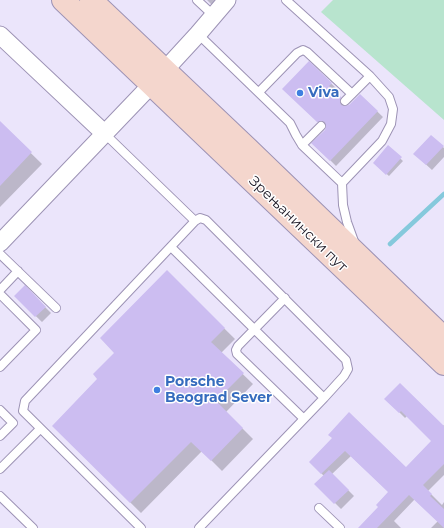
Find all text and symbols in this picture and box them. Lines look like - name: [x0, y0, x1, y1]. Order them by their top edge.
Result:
- place label: Viva: [308, 85, 339, 101]
- marker: Viva: [295, 88, 305, 98]
- street label: Зрењанински пут: [245, 173, 351, 275]
- place label: Porsche Beograd Sever: [165, 374, 272, 406]
- marker: Porsche Beograd Sever: [152, 385, 162, 395]

